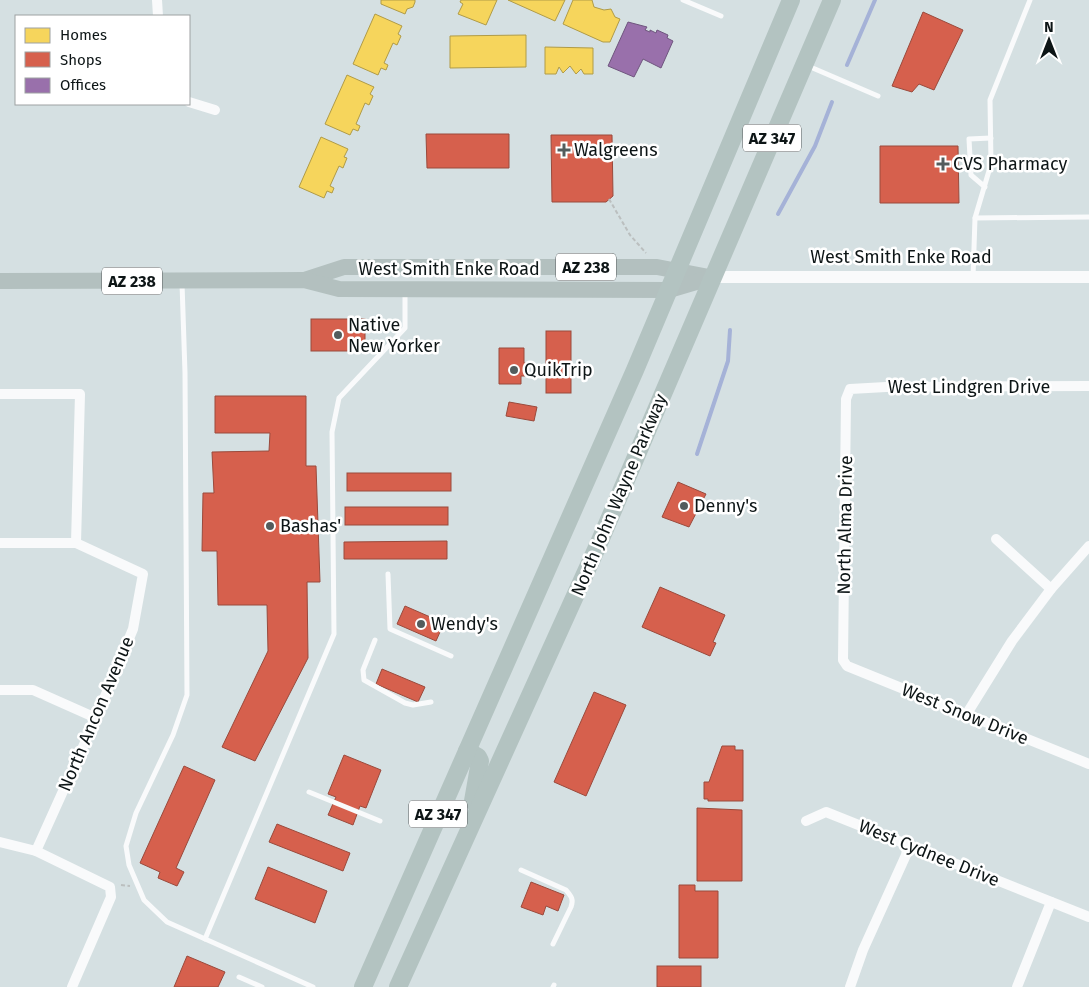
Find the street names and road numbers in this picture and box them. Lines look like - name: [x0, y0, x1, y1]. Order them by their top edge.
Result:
- road number: AZ 347: [743, 125, 801, 152]
- street label: West Smith Enke Road: [810, 246, 992, 268]
- road number: AZ 238: [556, 253, 616, 280]
- street label: West Smith Enke Road: [358, 258, 540, 280]
- road number: AZ 238: [102, 268, 162, 294]
- street label: West Lindgren Drive: [888, 376, 1050, 398]
- street label: North John Wayne Parkway: [566, 390, 672, 600]
- street label: North Alma Drive: [833, 455, 857, 595]
- street label: North Ancon Avenue: [53, 633, 139, 795]
- street label: West Snow Drive: [898, 679, 1032, 749]
- road number: AZ 347: [409, 801, 467, 828]
- street label: West Cydnee Drive: [855, 815, 1003, 891]

